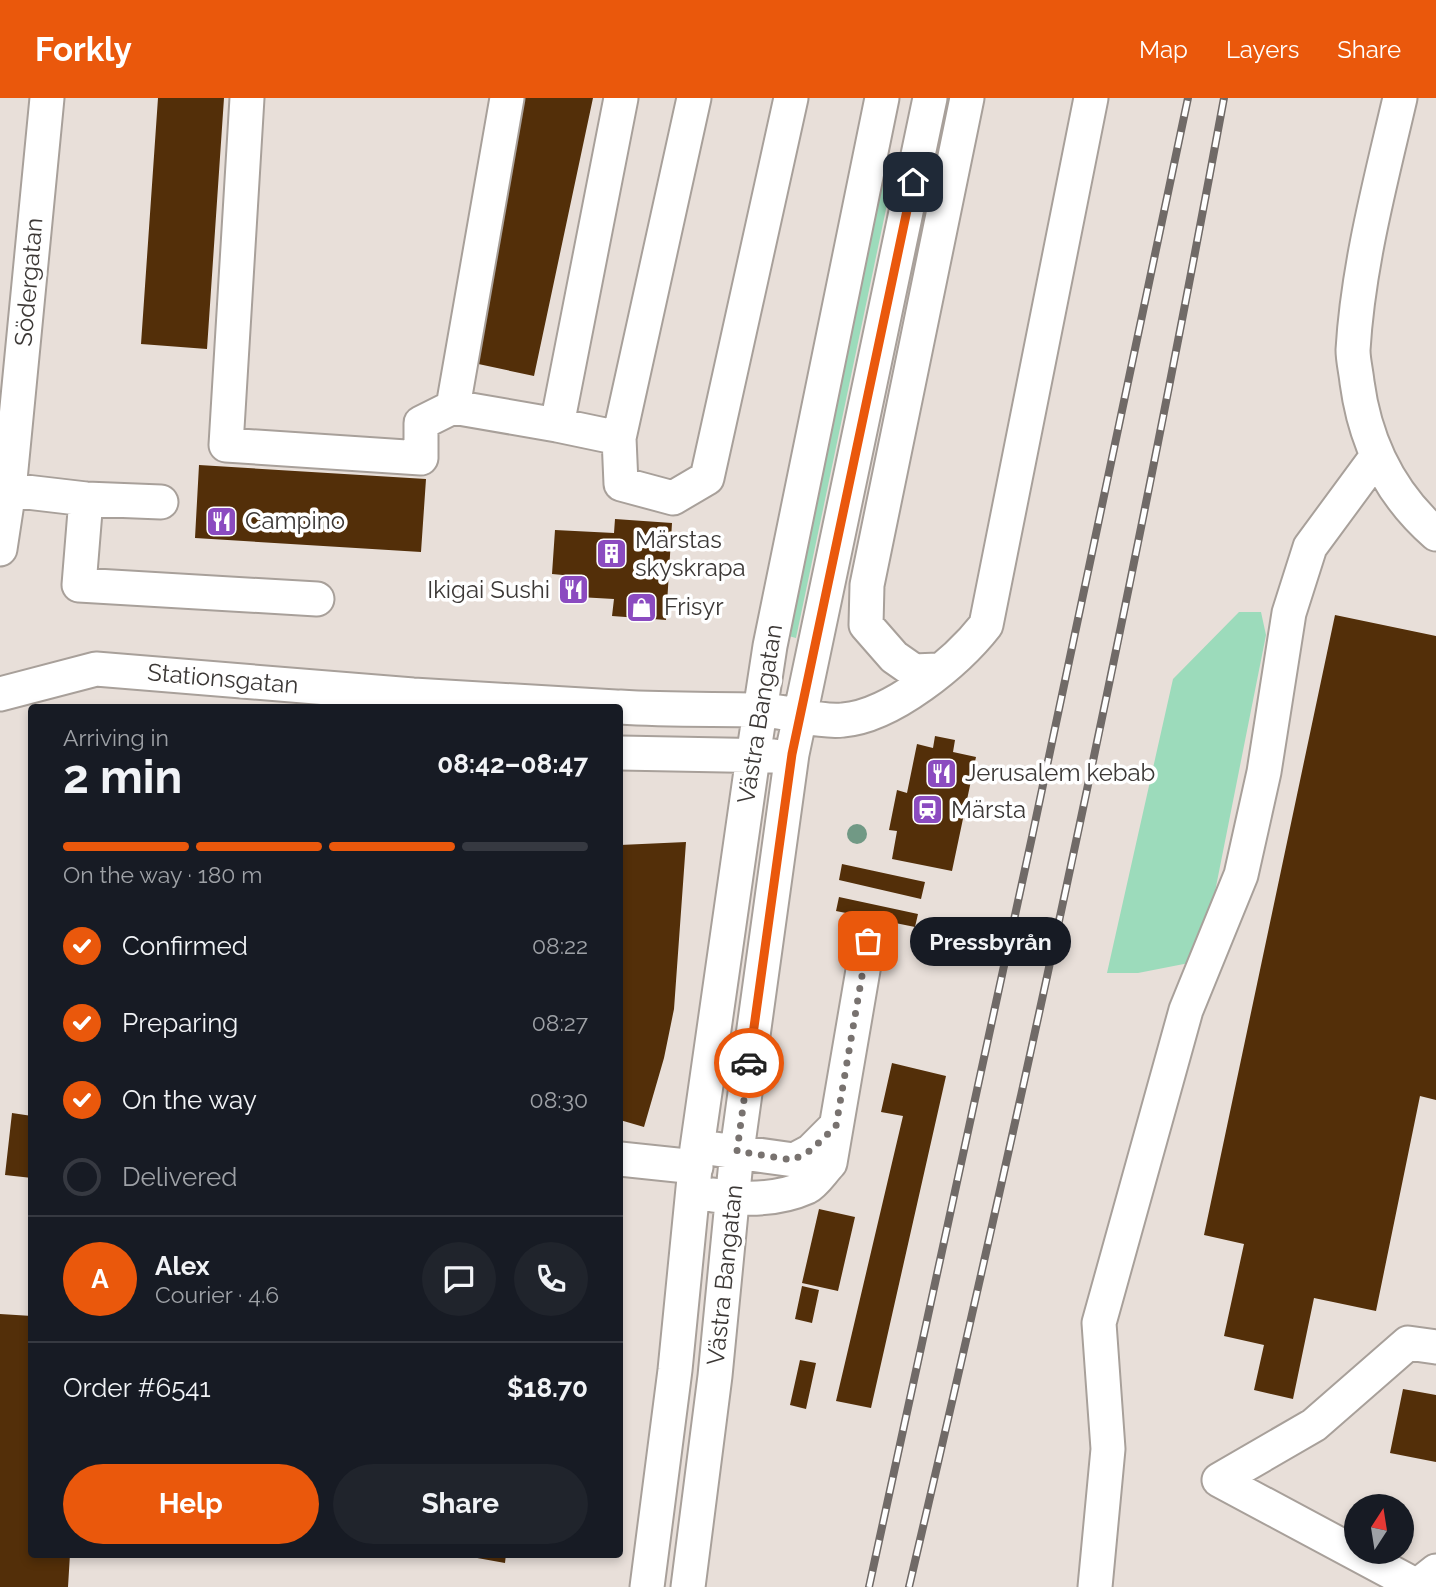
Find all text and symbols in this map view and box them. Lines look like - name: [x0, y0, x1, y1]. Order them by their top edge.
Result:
- text: Forkly: [35, 30, 132, 69]
- text: Map: [1139, 35, 1188, 64]
- text: Layers: [1226, 35, 1299, 64]
- text: Share: [1337, 35, 1401, 64]
- pin: [883, 152, 943, 212]
- icon: home: [894, 163, 932, 201]
- street label: Södergatan: [8, 216, 49, 347]
- restaurant icon: Campino: [205, 504, 239, 538]
- place label: Campino: [245, 506, 345, 535]
- place label: Märstas skyskrapa: [635, 525, 746, 582]
- building icon: Märstas skyskrapa: [595, 537, 629, 571]
- restaurant icon: Ikigai Sushi: [556, 573, 590, 607]
- place label: Ikigai Sushi: [427, 575, 550, 604]
- shop icon: Frisyr: [624, 590, 658, 624]
- place label: Frisyr: [664, 592, 724, 621]
- street label: Västra Bangatan: [731, 622, 788, 806]
- street label: Stationsgatan: [146, 657, 300, 700]
- text: Arriving in: [63, 724, 169, 751]
- text: 08:42–08:47: [437, 749, 588, 779]
- text: 2 min: [63, 750, 182, 804]
- restaurant icon: Jerusalem kebab: [925, 756, 959, 790]
- place label: Jerusalem kebab: [965, 758, 1155, 787]
- station icon: Märsta: [911, 793, 945, 827]
- place label: Märsta: [951, 795, 1026, 824]
- text: On the way · 180 m: [63, 861, 262, 888]
- pin: [838, 911, 898, 971]
- callout: Pressbyrån: [910, 916, 1071, 966]
- icon: bag: [849, 922, 887, 960]
- icon: check: [63, 927, 101, 965]
- text: Pressbyrån: [929, 928, 1052, 955]
- text: Confirmed: [122, 931, 248, 961]
- text: 08:22: [532, 932, 588, 959]
- icon: check: [63, 1004, 101, 1042]
- text: Preparing: [122, 1008, 238, 1038]
- text: 08:27: [532, 1009, 588, 1036]
- courier: [714, 1028, 784, 1098]
- icon: car: [730, 1044, 768, 1082]
- icon: check: [63, 1081, 101, 1119]
- text: On the way: [122, 1085, 257, 1115]
- text: 08:30: [530, 1086, 588, 1113]
- text: Delivered: [122, 1162, 237, 1192]
- street label: Västra Bangatan: [701, 1183, 748, 1367]
- button: chat: [422, 1242, 496, 1316]
- button: phone: [514, 1242, 588, 1316]
- text: Alex: [155, 1251, 210, 1281]
- text: A: [91, 1264, 109, 1294]
- text: Courier · 4.6: [155, 1281, 279, 1308]
- text: Order #6541: [63, 1373, 211, 1403]
- text: $18.70: [507, 1373, 588, 1403]
- button: Help: [63, 1464, 319, 1544]
- button: Share: [333, 1464, 588, 1544]
- north arrow: [1344, 1494, 1414, 1564]
- map controls: [1344, 1494, 1414, 1564]

